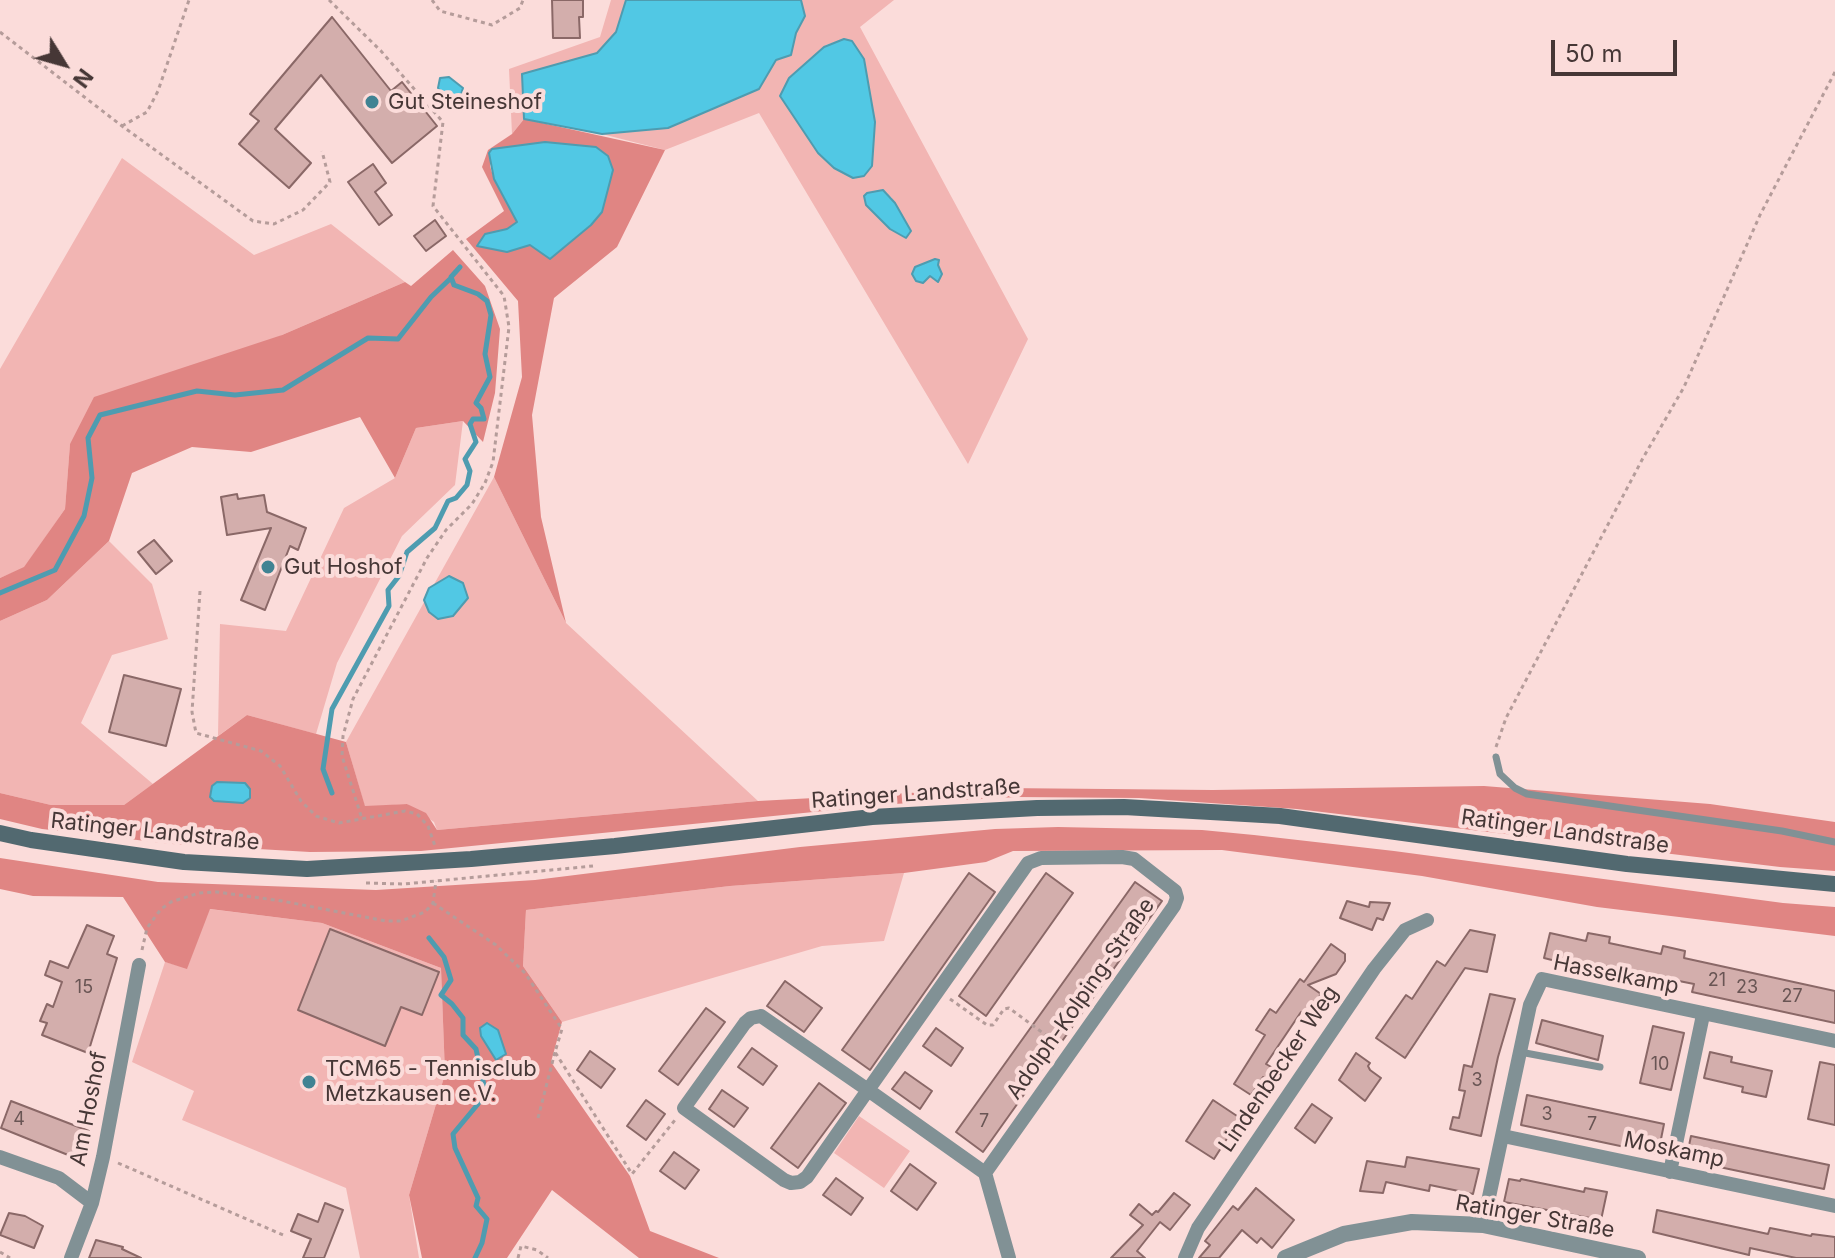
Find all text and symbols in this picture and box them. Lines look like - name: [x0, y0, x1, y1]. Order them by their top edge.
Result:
- north arrow: [24, 24, 104, 104]
- scale bar: [1555, 24, 1681, 74]
- text: 50 m: [1565, 39, 1623, 68]
- text: N: [68, 64, 99, 93]
- place label: Gut Steineshof: [388, 89, 542, 115]
- marker: Gut Steineshof: [363, 93, 381, 111]
- place label: Gut Hoshof: [284, 554, 402, 580]
- marker: Gut Hoshof: [259, 558, 277, 576]
- street label: Ratinger Landstraße: [810, 774, 1022, 814]
- street label: Ratinger Landstraße: [1459, 804, 1671, 860]
- street label: Ratinger Landstraße: [49, 808, 261, 856]
- street label: Adolph-Kolping-Straße: [1001, 893, 1161, 1105]
- street label: Hasselkamp: [1551, 950, 1681, 1000]
- house number: 21: [1708, 970, 1726, 992]
- house number: 15: [75, 977, 93, 999]
- house number: 23: [1736, 977, 1758, 999]
- street label: Lindenbecker Weg: [1214, 981, 1344, 1157]
- house number: 27: [1781, 986, 1803, 1008]
- street label: Am Hoshof: [65, 1049, 113, 1169]
- house number: 10: [1651, 1054, 1669, 1076]
- place label: TCM65 - Tennisclub Metzkausen e.V.: [325, 1056, 537, 1108]
- house number: 3: [1471, 1070, 1483, 1092]
- marker: TCM65 - Tennisclub Metzkausen e.V.: [300, 1073, 318, 1091]
- house number: 3: [1541, 1104, 1553, 1126]
- house number: 4: [13, 1109, 25, 1131]
- house number: 7: [979, 1111, 989, 1133]
- house number: 7: [1587, 1114, 1597, 1136]
- street label: Moskamp: [1621, 1127, 1727, 1173]
- street label: Ratinger Straße: [1453, 1190, 1617, 1244]

